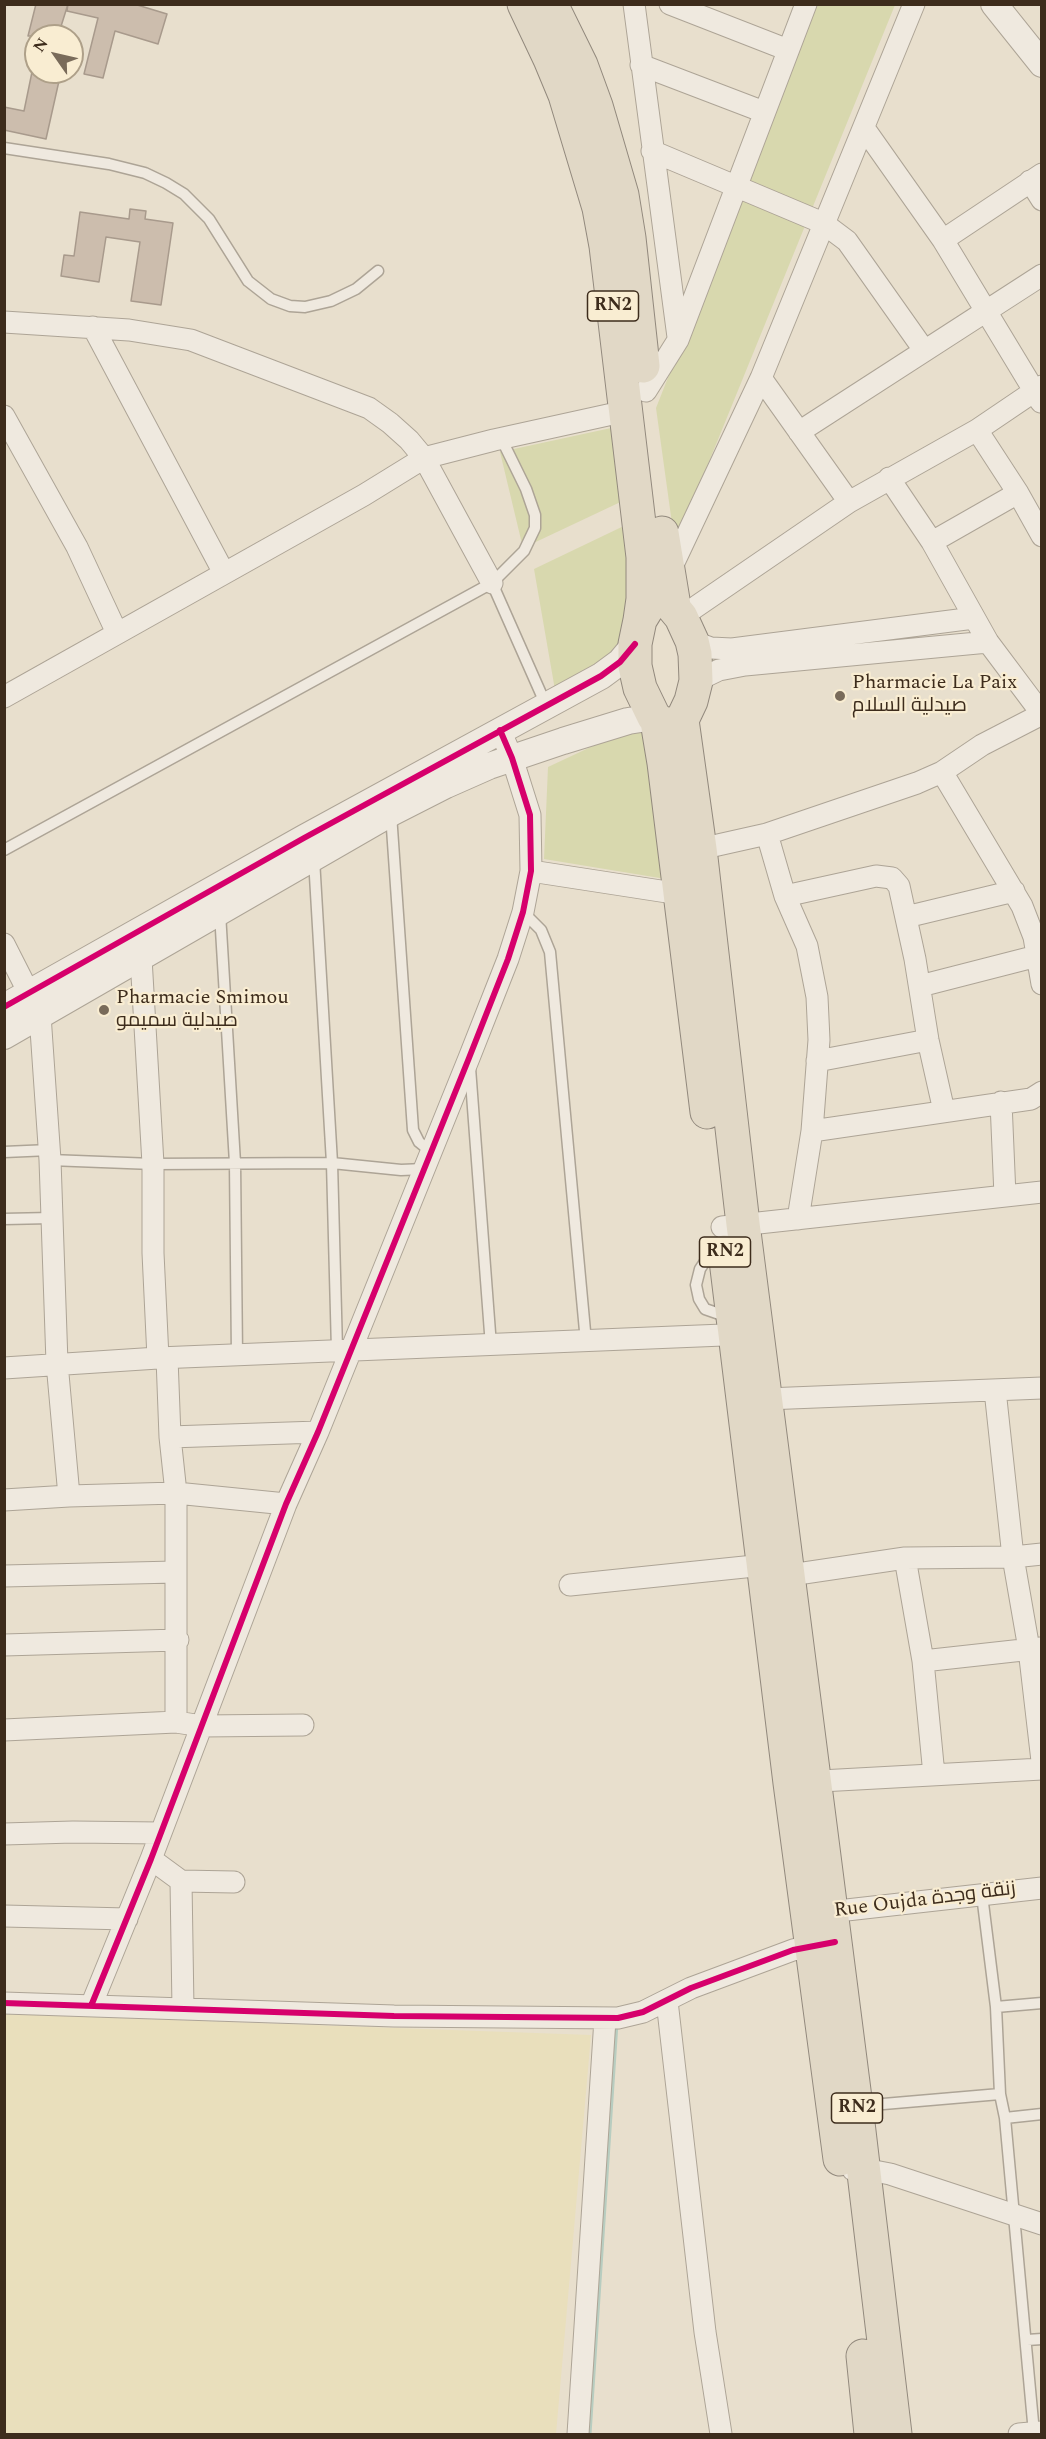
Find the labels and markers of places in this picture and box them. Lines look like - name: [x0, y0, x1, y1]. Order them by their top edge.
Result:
- place label: Pharmacie La Paix صيدلية السلام: [852, 672, 1017, 719]
- marker: Pharmacie La Paix صيدلية السلام: [833, 689, 847, 703]
- place label: Pharmacie Smimou صيدلية سميمو: [116, 987, 289, 1034]
- marker: Pharmacie Smimou صيدلية سميمو: [97, 1003, 111, 1017]

